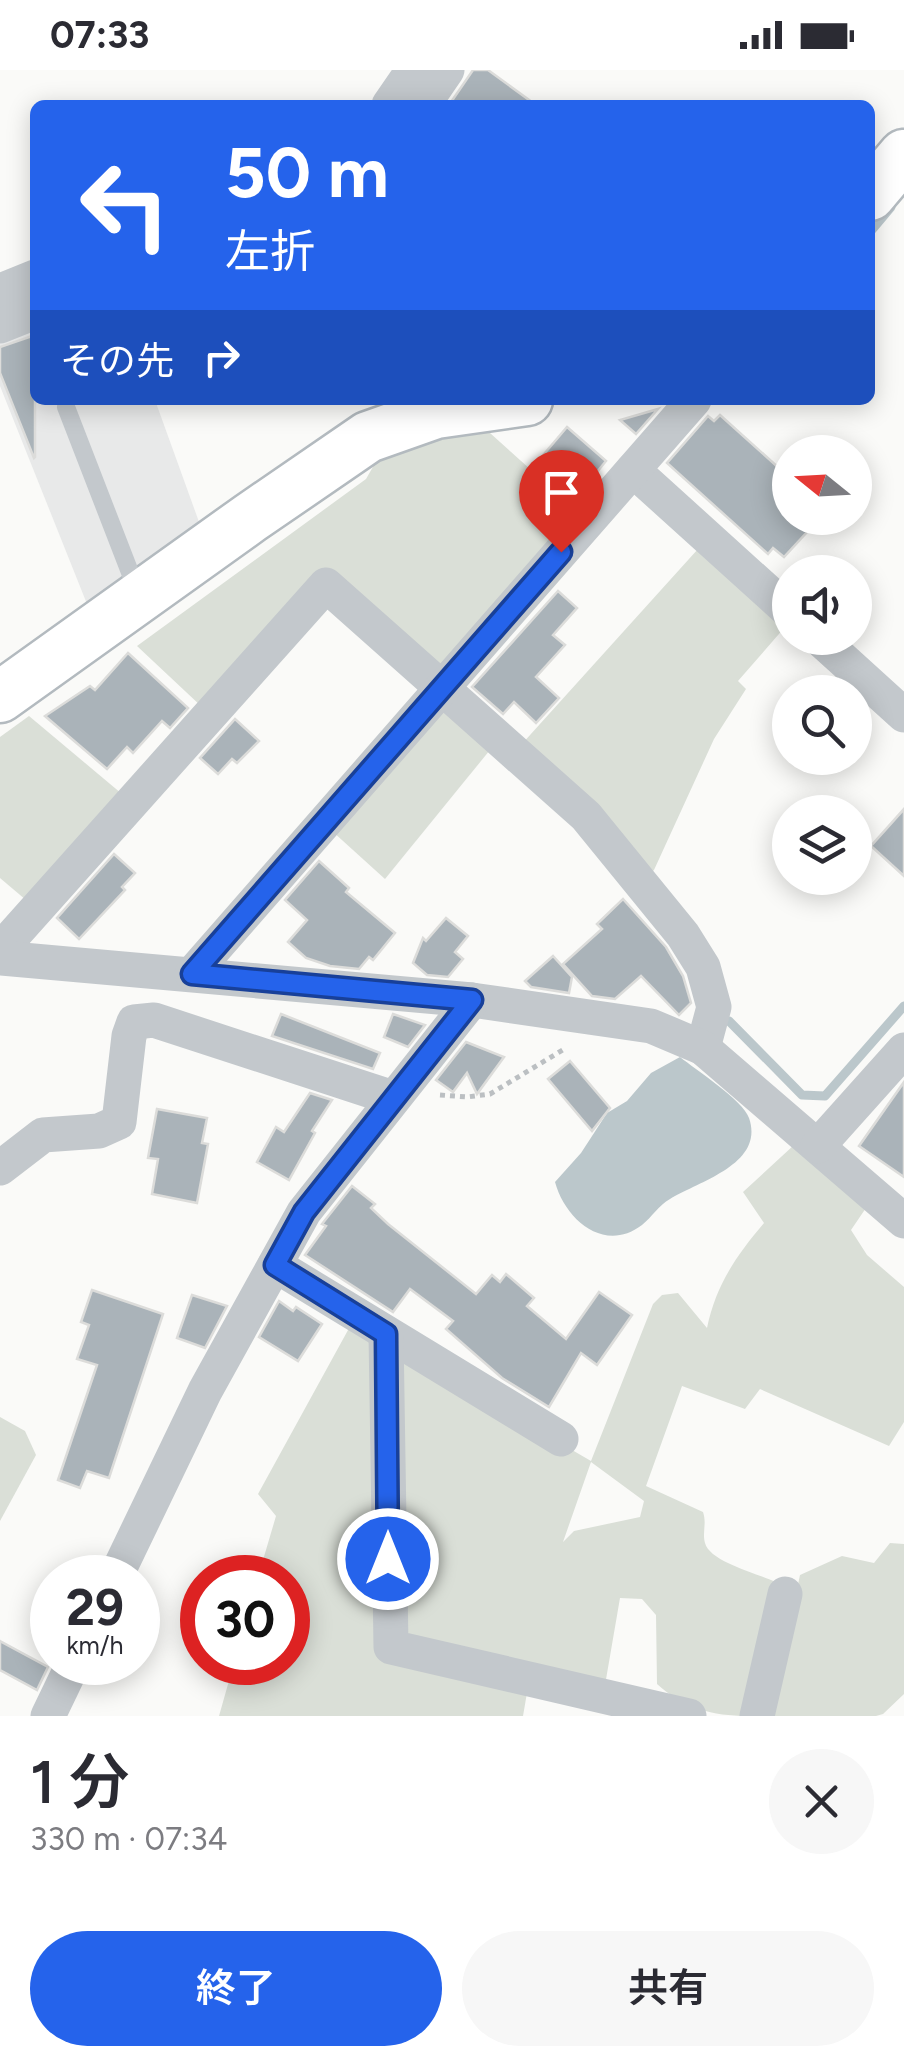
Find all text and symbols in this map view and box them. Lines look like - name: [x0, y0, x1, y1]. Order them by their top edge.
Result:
- text: 07:33: [50, 12, 149, 58]
- text: 50 m: [225, 130, 389, 215]
- icon: left: [60, 140, 190, 270]
- text: 左折: [225, 224, 315, 278]
- icon: right: [194, 330, 249, 385]
- text: その先: [60, 338, 174, 384]
- north arrow: [772, 435, 872, 535]
- map controls: [772, 435, 872, 895]
- pin: [519, 450, 604, 553]
- icon: arrive: [534, 465, 589, 520]
- button: sound: [772, 555, 872, 655]
- button: search: [772, 675, 872, 775]
- button: layers: [772, 795, 872, 895]
- position arrow: [336, 1507, 440, 1611]
- speed limit sign: 30: [180, 1555, 310, 1685]
- text: 29: [66, 1577, 124, 1638]
- text: km/h: [66, 1630, 124, 1660]
- text: 1 分: [30, 1746, 130, 1818]
- button: close: [769, 1749, 874, 1854]
- text: 330 m · 07:34: [30, 1820, 227, 1858]
- button: 終了: [30, 1931, 442, 2046]
- button: 共有: [462, 1931, 874, 2046]

